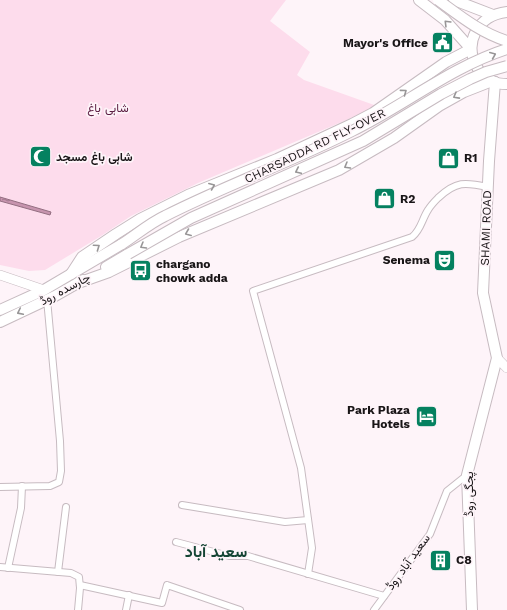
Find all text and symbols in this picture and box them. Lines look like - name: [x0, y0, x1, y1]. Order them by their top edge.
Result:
- one-way arrow: [444, 20, 452, 28]
- public building icon: Mayor's Office: [430, 30, 456, 56]
- place label: Mayor's Office: [343, 36, 428, 50]
- one-way arrow: [489, 51, 496, 59]
- one-way arrow: [399, 90, 406, 97]
- one-way arrow: [453, 92, 461, 99]
- park label: شاہی باغ: [87, 101, 129, 117]
- street label: CHARSADDA RD FLY-OVER: [242, 106, 388, 186]
- mosque icon: شاہی باغ مسجد: [27, 144, 53, 170]
- shop icon: R1: [435, 145, 461, 171]
- place label: شاہی باغ مسجد: [56, 150, 133, 165]
- place label: R1: [464, 151, 477, 165]
- one-way arrow: [344, 161, 351, 168]
- one-way arrow: [294, 166, 302, 174]
- one-way arrow: [208, 182, 215, 190]
- shop icon: R2: [371, 186, 397, 212]
- street label: SHAMI ROAD: [478, 190, 494, 266]
- place label: R2: [400, 192, 415, 206]
- one-way arrow: [185, 228, 192, 236]
- one-way arrow: [140, 241, 147, 248]
- one-way arrow: [93, 245, 100, 252]
- theatre icon: Senema: [432, 247, 458, 273]
- place label: Senema: [383, 253, 430, 267]
- place label: chargano chowk adda: [156, 257, 228, 285]
- bus stop icon: chargano chowk adda: [127, 258, 153, 284]
- street label: چارسدہ روڈ: [37, 270, 93, 309]
- one-way arrow: [17, 307, 24, 315]
- place label: Park Plaza Hotels: [347, 403, 411, 431]
- hotel icon: Park Plaza Hotels: [413, 404, 439, 430]
- street label: پجگی روڈ: [462, 471, 477, 516]
- street label: سعید آباد روڈ: [383, 531, 434, 593]
- district label: سعید آباد: [185, 542, 247, 561]
- building icon: C8: [427, 547, 453, 573]
- place label: C8: [456, 553, 472, 567]

